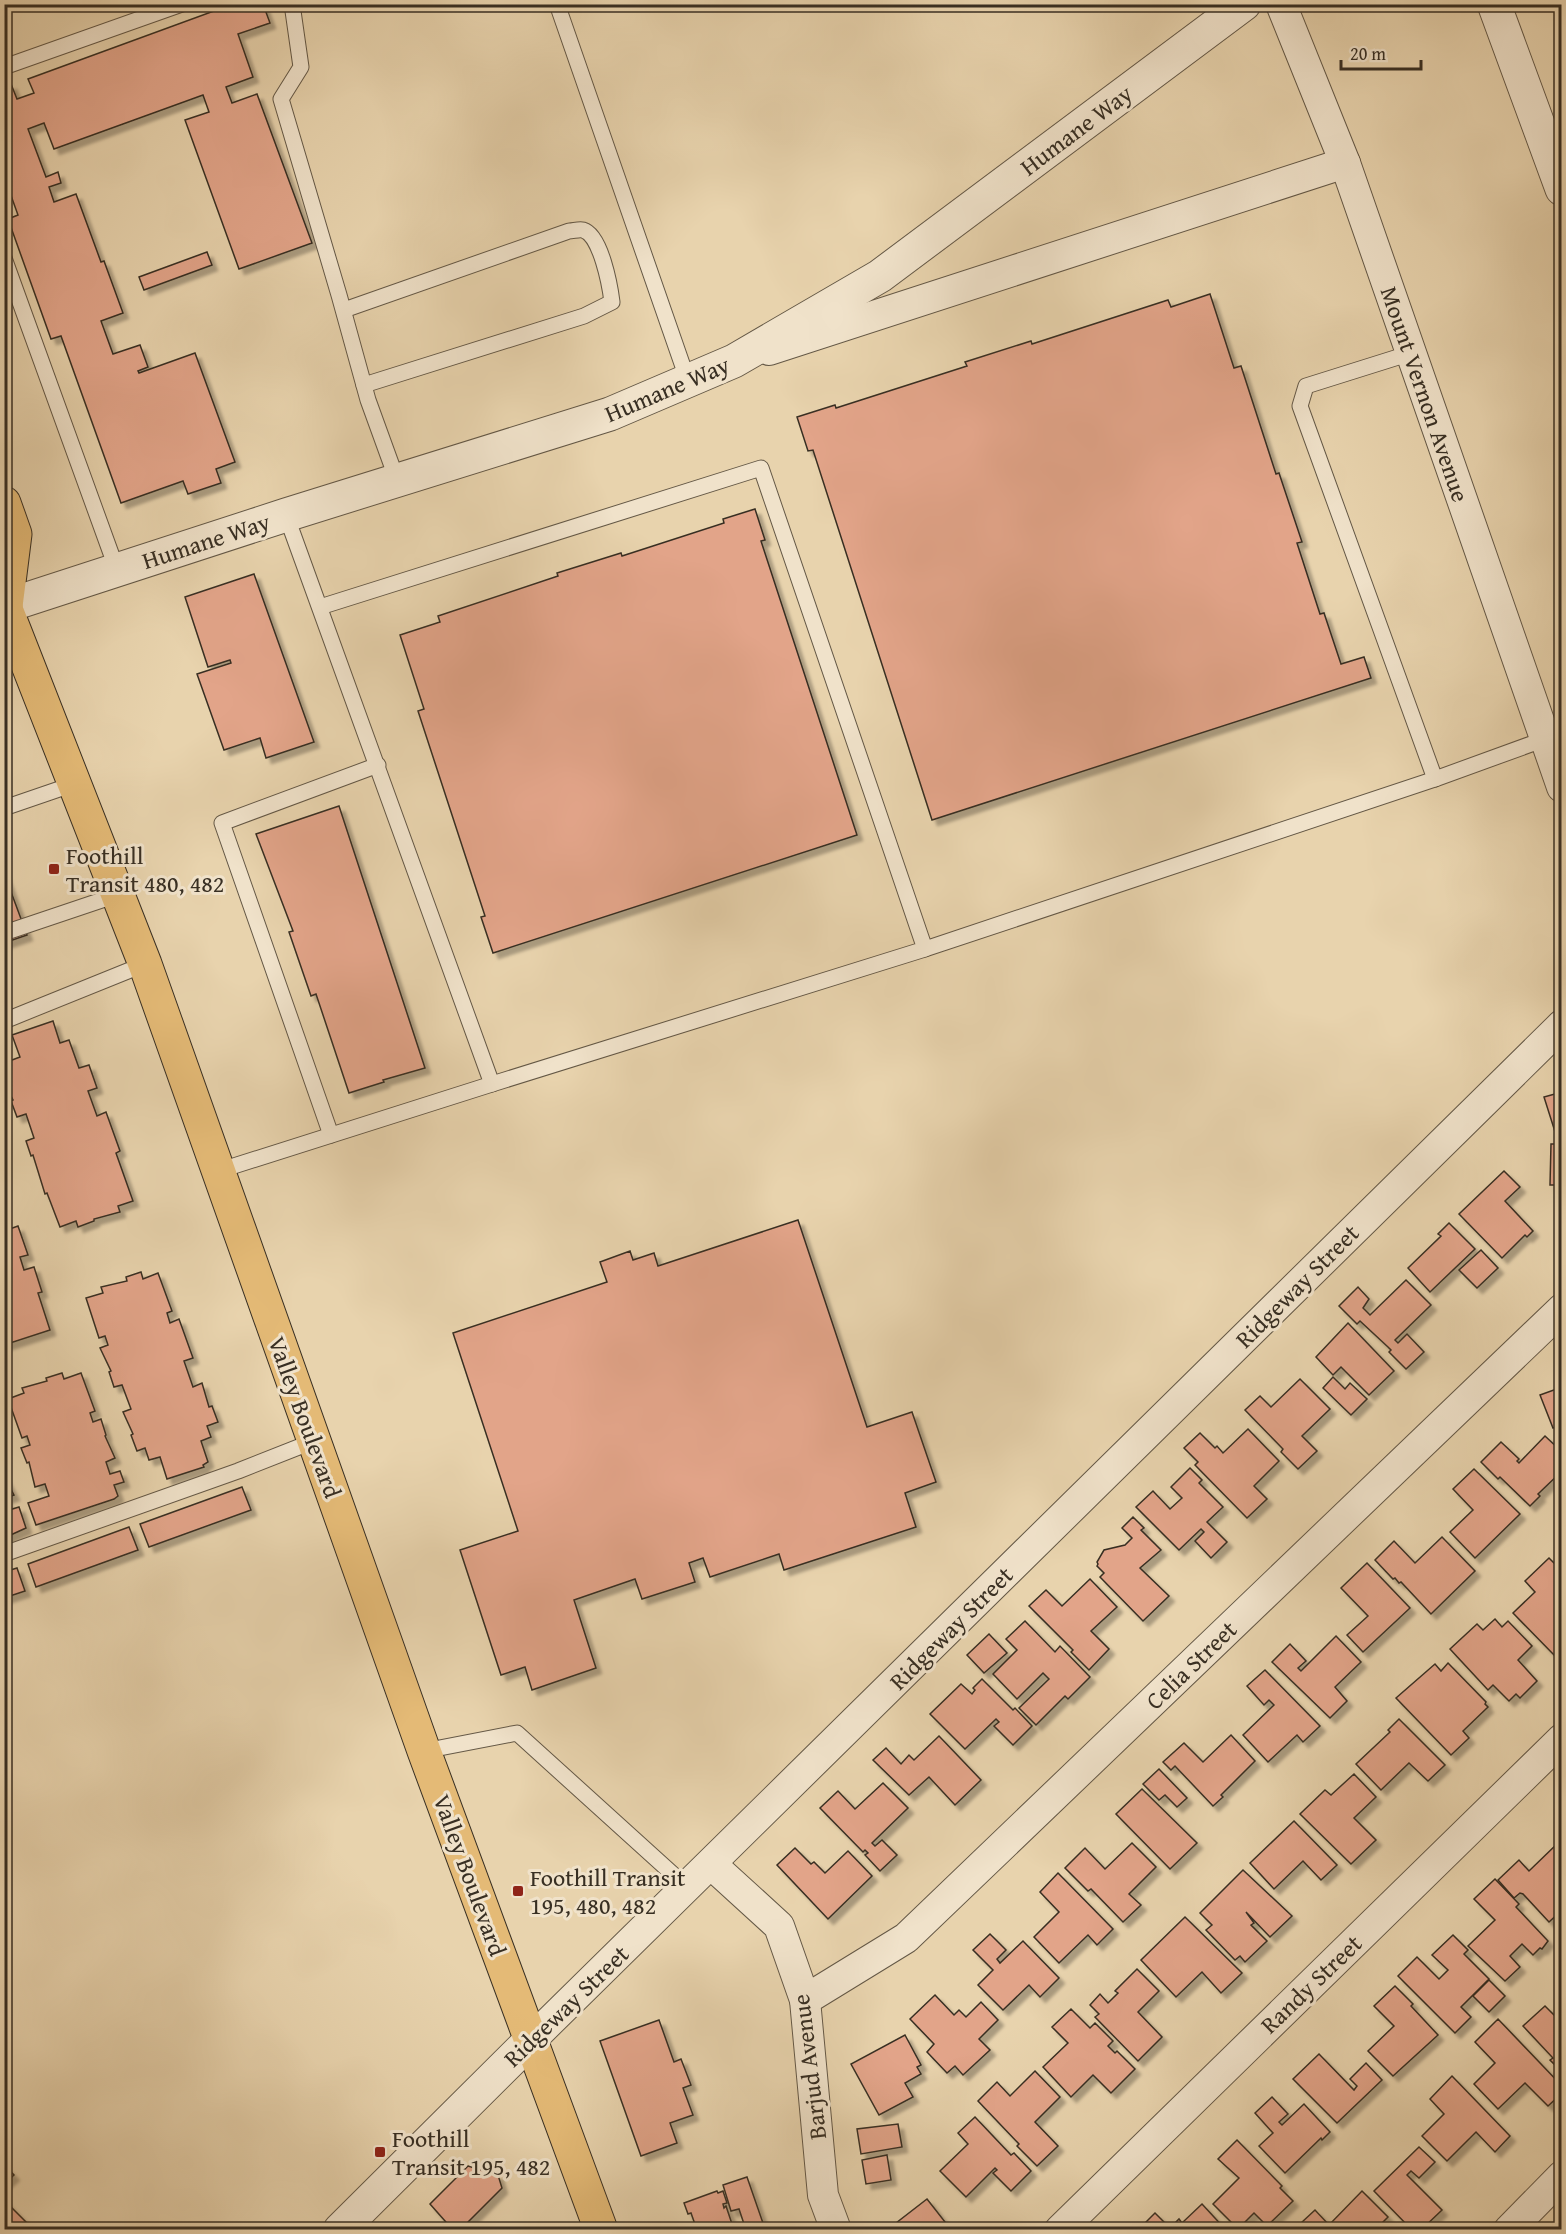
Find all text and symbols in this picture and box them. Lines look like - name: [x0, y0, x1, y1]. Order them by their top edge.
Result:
- scale bar: [1341, 33, 1420, 71]
- text: 20 m: [1350, 40, 1386, 67]
- street label: Humane Way: [1012, 76, 1140, 184]
- street label: Mount Vernon Avenue: [1372, 282, 1478, 506]
- street label: Humane Way: [599, 347, 735, 431]
- street label: Humane Way: [138, 504, 275, 578]
- place label: Foothill Transit 480, 482: [66, 838, 224, 901]
- marker: Foothill Transit 480, 482: [47, 862, 61, 876]
- street label: Ridgeway Street: [1227, 1216, 1367, 1356]
- street label: Valley Boulevard: [260, 1331, 351, 1503]
- street label: Ridgeway Street: [881, 1558, 1021, 1698]
- street label: Celia Street: [1137, 1612, 1245, 1718]
- street label: Valley Boulevard: [425, 1789, 516, 1961]
- place label: Foothill Transit 195, 480, 482: [530, 1860, 686, 1923]
- marker: Foothill Transit 195, 480, 482: [511, 1884, 525, 1898]
- street label: Randy Street: [1252, 1926, 1370, 2042]
- street label: Ridgeway Street: [495, 1937, 637, 2075]
- street label: Barjud Avenue: [783, 1992, 835, 2142]
- place label: Foothill Transit 195, 482: [392, 2121, 550, 2184]
- marker: Foothill Transit 195, 482: [373, 2145, 387, 2159]

